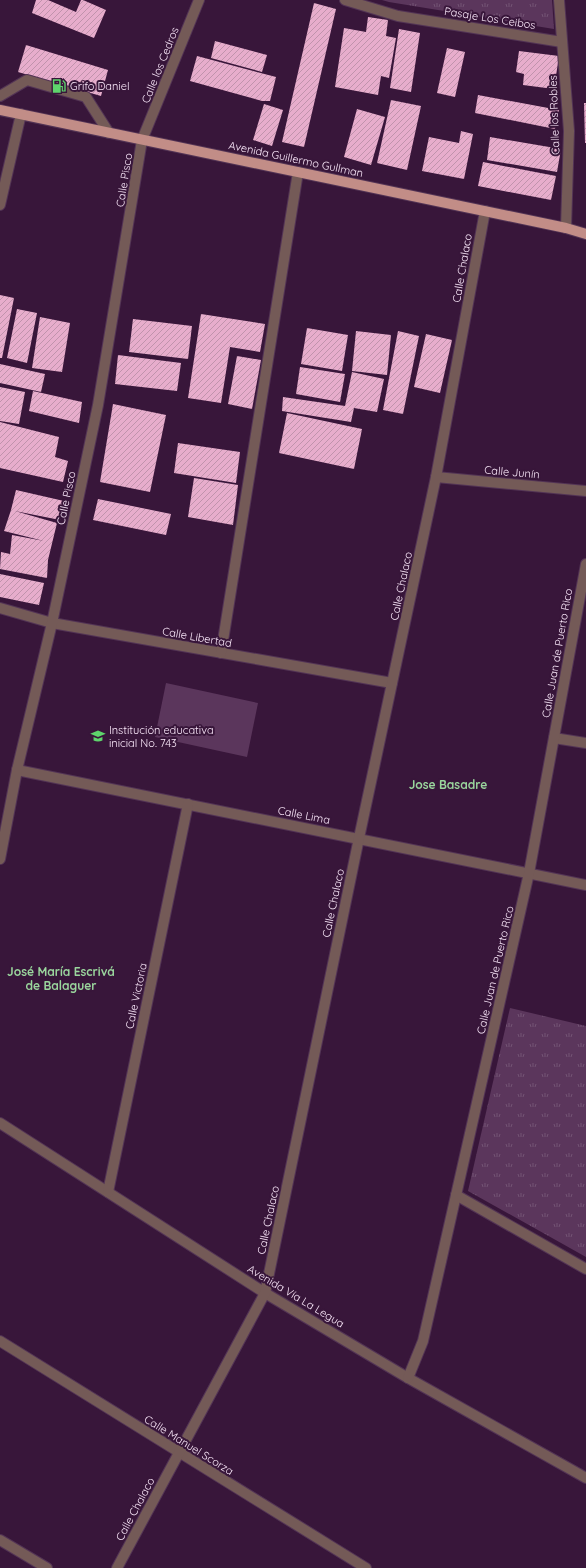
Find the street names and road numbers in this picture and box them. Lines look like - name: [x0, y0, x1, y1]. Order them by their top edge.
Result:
- street label: Pasaje Los Ceibos: [443, 4, 537, 32]
- street label: Calle los Cedros: [138, 25, 182, 105]
- street label: Calle los Robles: [546, 75, 562, 155]
- street label: Avenida Guillermo Gullman: [227, 138, 365, 180]
- street label: Calle Pisco: [113, 152, 135, 208]
- street label: Calle Chalaco: [449, 232, 475, 304]
- street label: Calle Junín: [484, 463, 540, 481]
- street label: Calle Pisco: [53, 470, 79, 526]
- street label: Calle Chalaco: [387, 550, 415, 622]
- street label: Calle Juan de Puerto Rico: [539, 587, 575, 719]
- street label: Calle Libertad: [161, 624, 233, 650]
- street label: Calle Lima: [277, 803, 331, 827]
- street label: Calle Chalaco: [319, 867, 347, 939]
- street label: Calle Juan de Puerto Rico: [473, 904, 517, 1035]
- street label: Calle Victoria: [122, 962, 150, 1030]
- street label: Calle Chalaco: [254, 1184, 282, 1256]
- street label: Avenida Vía La Legua: [245, 1262, 347, 1330]
- street label: Calle Manuel Scorza: [142, 1412, 236, 1478]
- street label: Calle Chalaco: [112, 1475, 158, 1543]

